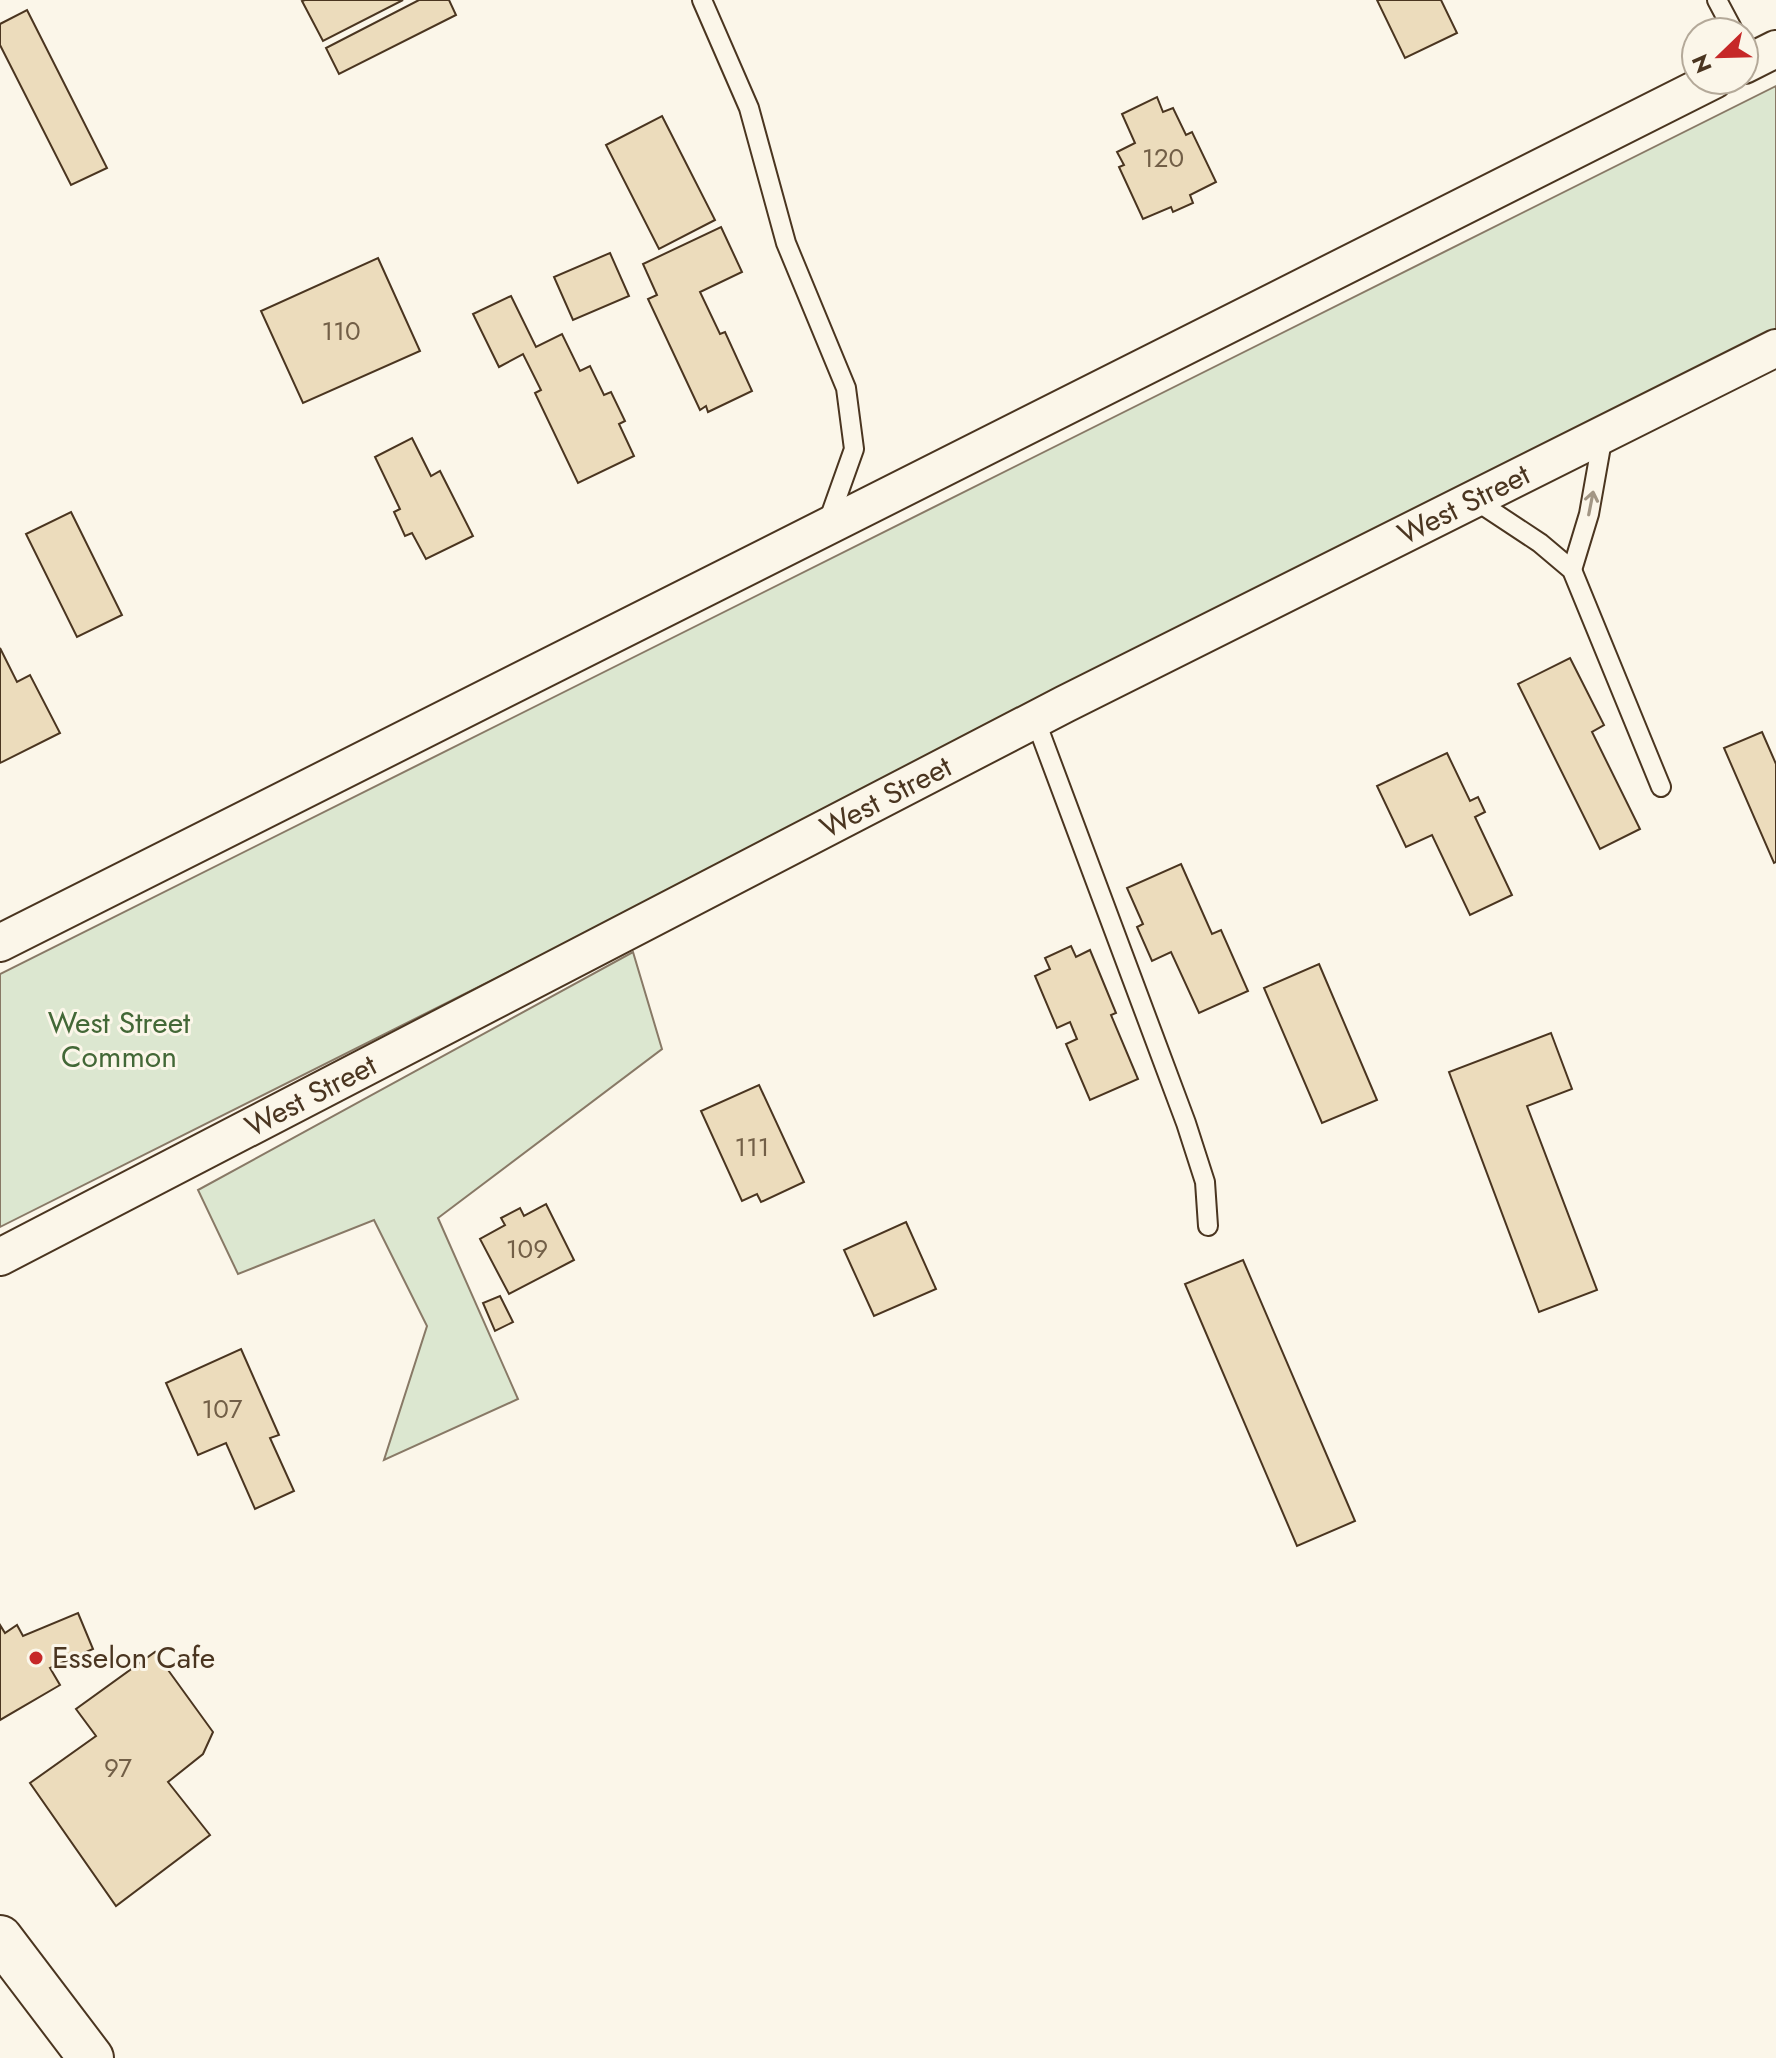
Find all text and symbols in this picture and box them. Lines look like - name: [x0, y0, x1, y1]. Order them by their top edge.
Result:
- north arrow: [1680, 16, 1760, 96]
- text: N: [1683, 50, 1720, 78]
- house number: 120: [1142, 139, 1184, 177]
- house number: 110: [321, 312, 361, 350]
- street label: West Street: [1390, 452, 1538, 555]
- one-way arrow: [1584, 491, 1599, 516]
- street label: West Street: [812, 744, 959, 849]
- park label: West Street Common: [48, 1001, 191, 1078]
- street label: West Street: [237, 1043, 384, 1147]
- house number: 111: [734, 1128, 770, 1166]
- house number: 109: [506, 1230, 548, 1268]
- house number: 107: [202, 1390, 243, 1428]
- place label: Esselon Cafe: [52, 1636, 215, 1679]
- marker: Esselon Cafe: [27, 1649, 45, 1667]
- house number: 97: [104, 1749, 132, 1787]

